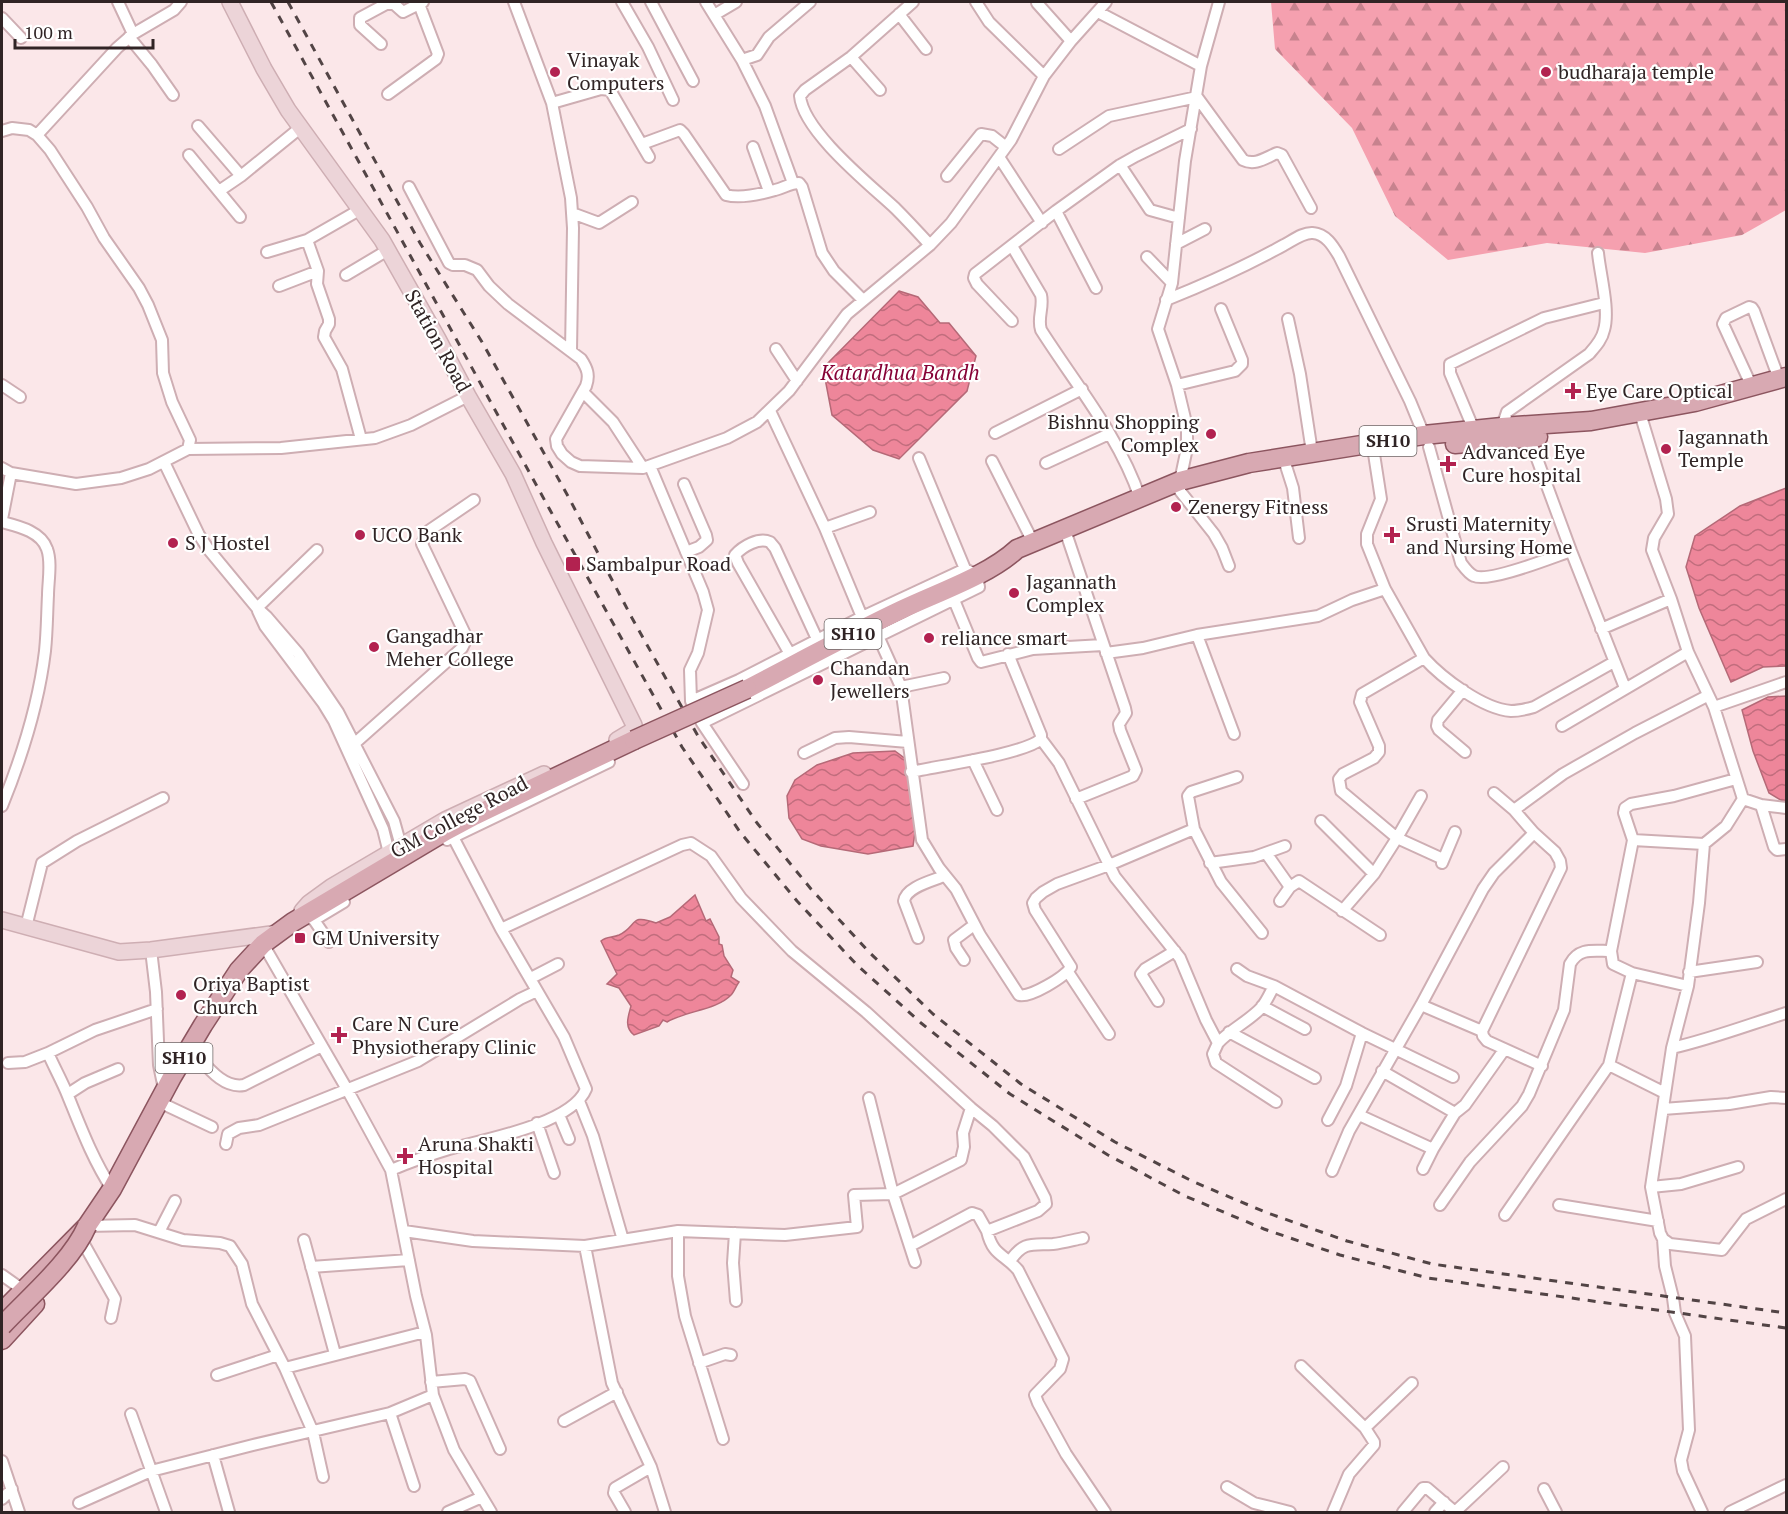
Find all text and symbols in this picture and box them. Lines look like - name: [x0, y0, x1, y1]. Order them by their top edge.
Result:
- scale bar: [15, 12, 153, 50]
- text: 100 m: [24, 20, 73, 44]
- place label: Vinayak Computers: [567, 46, 664, 96]
- place label: budharaja temple: [1558, 58, 1714, 85]
- marker: Vinayak Computers: [548, 65, 562, 79]
- marker: budharaja temple: [1539, 65, 1553, 79]
- street label: Station Road: [399, 284, 478, 397]
- water label: Katardhua Bandh: [819, 358, 980, 386]
- place label: Eye Care Optical: [1586, 377, 1733, 404]
- marker: Eye Care Optical: [1564, 382, 1582, 400]
- place label: Bishnu Shopping Complex: [1047, 408, 1200, 458]
- place label: Jagannath Temple: [1678, 423, 1769, 473]
- road number: SH10: [1360, 426, 1416, 456]
- marker: Bishnu Shopping Complex: [1204, 427, 1218, 441]
- place label: Advanced Eye Cure hospital: [1462, 438, 1585, 488]
- marker: Jagannath Temple: [1659, 442, 1673, 456]
- marker: Advanced Eye Cure hospital: [1439, 455, 1457, 473]
- place label: Zenergy Fitness: [1188, 493, 1328, 520]
- marker: Zenergy Fitness: [1169, 500, 1183, 514]
- place label: Srusti Maternity and Nursing Home: [1406, 510, 1573, 560]
- place label: UCO Bank: [372, 521, 463, 548]
- marker: Srusti Maternity and Nursing Home: [1383, 526, 1401, 544]
- marker: UCO Bank: [353, 528, 367, 542]
- place label: S J Hostel: [185, 529, 270, 556]
- marker: S J Hostel: [166, 536, 180, 550]
- place label: Sambalpur Road: [586, 550, 731, 577]
- marker: Sambalpur Road: [564, 555, 582, 573]
- place label: Jagannath Complex: [1026, 568, 1117, 618]
- marker: Jagannath Complex: [1007, 586, 1021, 600]
- road number: SH10: [824, 619, 882, 649]
- place label: Gangadhar Meher College: [386, 622, 514, 672]
- place label: reliance smart: [941, 624, 1068, 651]
- marker: reliance smart: [922, 631, 936, 645]
- marker: Gangadhar Meher College: [367, 640, 381, 654]
- place label: Chandan Jewellers: [830, 654, 910, 704]
- marker: Chandan Jewellers: [811, 673, 825, 687]
- street label: GM College Road: [386, 769, 532, 864]
- place label: GM University: [312, 924, 440, 951]
- marker: GM University: [293, 931, 307, 945]
- place label: Oriya Baptist Church: [193, 970, 310, 1020]
- marker: Oriya Baptist Church: [174, 988, 188, 1002]
- place label: Care N Cure Physiotherapy Clinic: [352, 1010, 536, 1060]
- marker: Care N Cure Physiotherapy Clinic: [330, 1026, 348, 1044]
- road number: SH10: [156, 1043, 213, 1073]
- place label: Aruna Shakti Hospital: [418, 1130, 534, 1180]
- marker: Aruna Shakti Hospital: [396, 1147, 414, 1165]

